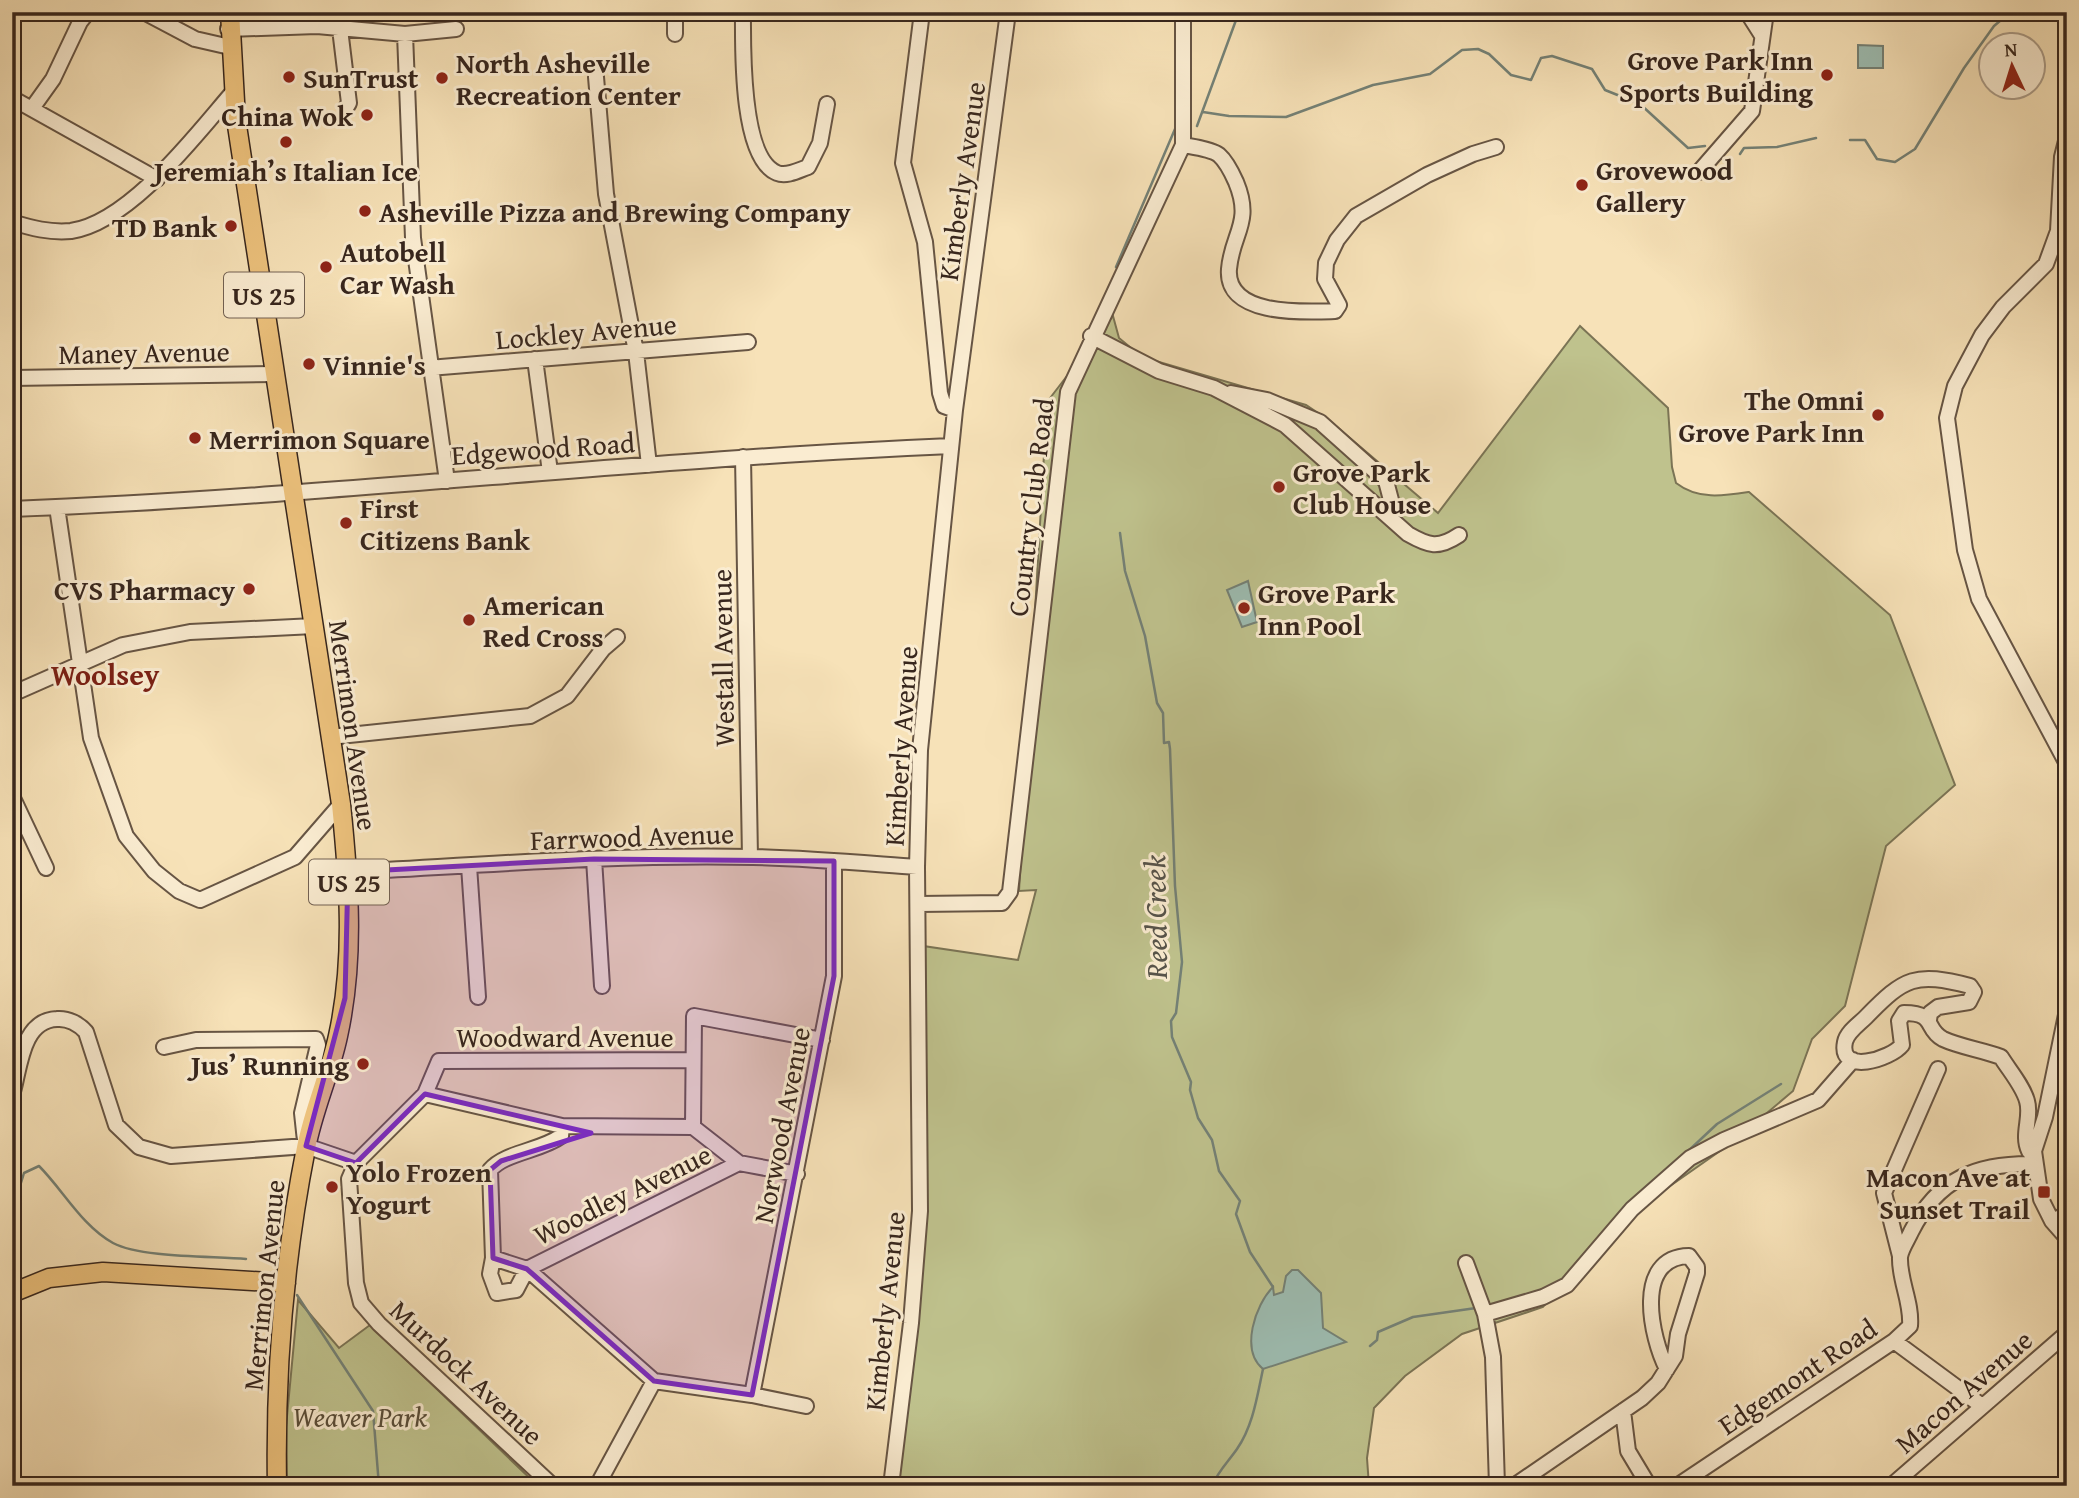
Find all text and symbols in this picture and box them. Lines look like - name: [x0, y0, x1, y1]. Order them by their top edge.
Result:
- north arrow: [1978, 32, 2048, 102]
- text: N: [2004, 35, 2018, 63]
- place label: Grove Park Inn Sports Building: [1619, 39, 1813, 112]
- place label: North Asheville Recreation Center: [456, 42, 681, 115]
- place label: SunTrust: [303, 57, 419, 98]
- marker: Grove Park Inn Sports Building: [1819, 67, 1835, 83]
- marker: SunTrust: [281, 69, 297, 85]
- marker: North Asheville Recreation Center: [434, 70, 450, 86]
- street label: Kimberly Avenue: [927, 79, 995, 283]
- place label: China Wok: [221, 95, 354, 136]
- marker: China Wok: [359, 107, 375, 123]
- marker: Jeremiah’s Italian Ice: [278, 134, 294, 150]
- place label: Grovewood Gallery: [1596, 149, 1734, 222]
- place label: Jeremiah’s Italian Ice: [150, 150, 418, 191]
- marker: Grovewood Gallery: [1574, 177, 1590, 193]
- place label: Asheville Pizza and Brewing Company: [379, 191, 851, 232]
- marker: Asheville Pizza and Brewing Company: [357, 203, 373, 219]
- place label: TD Bank: [112, 206, 218, 247]
- marker: TD Bank: [223, 218, 239, 234]
- place label: Autobell Car Wash: [340, 231, 455, 304]
- marker: Autobell Car Wash: [318, 259, 334, 275]
- road number: US 25: [224, 272, 304, 318]
- street label: Lockley Avenue: [494, 303, 678, 359]
- street label: Maney Avenue: [58, 330, 230, 374]
- place label: Vinnie's: [323, 344, 426, 385]
- marker: Vinnie's: [301, 356, 317, 372]
- place label: The Omni Grove Park Inn: [1679, 379, 1864, 452]
- street label: Country Club Road: [996, 396, 1064, 618]
- marker: The Omni Grove Park Inn: [1870, 407, 1886, 423]
- place label: Merrimon Square: [209, 418, 430, 459]
- street label: Edgewood Road: [450, 421, 636, 475]
- marker: Merrimon Square: [187, 430, 203, 446]
- place label: Grove Park Club House: [1293, 451, 1431, 524]
- marker: Grove Park Club House: [1271, 479, 1287, 495]
- place label: First Citizens Bank: [360, 487, 531, 560]
- marker: First Citizens Bank: [338, 515, 354, 531]
- place label: CVS Pharmacy: [54, 569, 236, 610]
- street label: Westall Avenue: [700, 569, 744, 747]
- place label: Grove Park Inn Pool: [1258, 572, 1396, 645]
- marker: CVS Pharmacy: [241, 581, 257, 597]
- place label: American Red Cross: [483, 584, 604, 657]
- marker: Grove Park Inn Pool: [1236, 600, 1252, 616]
- marker: American Red Cross: [461, 612, 477, 628]
- street label: Merrimon Avenue: [319, 617, 389, 833]
- street label: Kimberly Avenue: [873, 645, 927, 847]
- district label: Woolsey: [51, 652, 160, 696]
- street label: Farrwood Avenue: [529, 812, 735, 860]
- water label: Reed Creek: [1132, 854, 1178, 980]
- road number: US 25: [309, 860, 389, 904]
- street label: Woodward Avenue: [456, 1016, 674, 1057]
- street label: Norwood Avenue: [742, 1023, 820, 1227]
- place label: Jus’ Running: [187, 1044, 349, 1085]
- marker: Jus’ Running: [355, 1056, 371, 1072]
- street label: Woodley Avenue: [526, 1133, 718, 1255]
- place label: Yolo Frozen Yogurt: [346, 1151, 492, 1224]
- place label: Macon Ave at Sunset Trail: [1866, 1156, 2030, 1229]
- street label: Merrimon Avenue: [232, 1177, 294, 1393]
- marker: Yolo Frozen Yogurt: [324, 1179, 340, 1195]
- marker: Macon Ave at Sunset Trail: [2036, 1184, 2052, 1200]
- street label: Kimberly Avenue: [853, 1209, 915, 1413]
- street label: Murdock Avenue: [381, 1290, 553, 1454]
- street label: Edgemont Road: [1709, 1308, 1885, 1444]
- street label: Macon Avenue: [1885, 1319, 2041, 1463]
- park label: Weaver Park: [293, 1396, 427, 1437]

